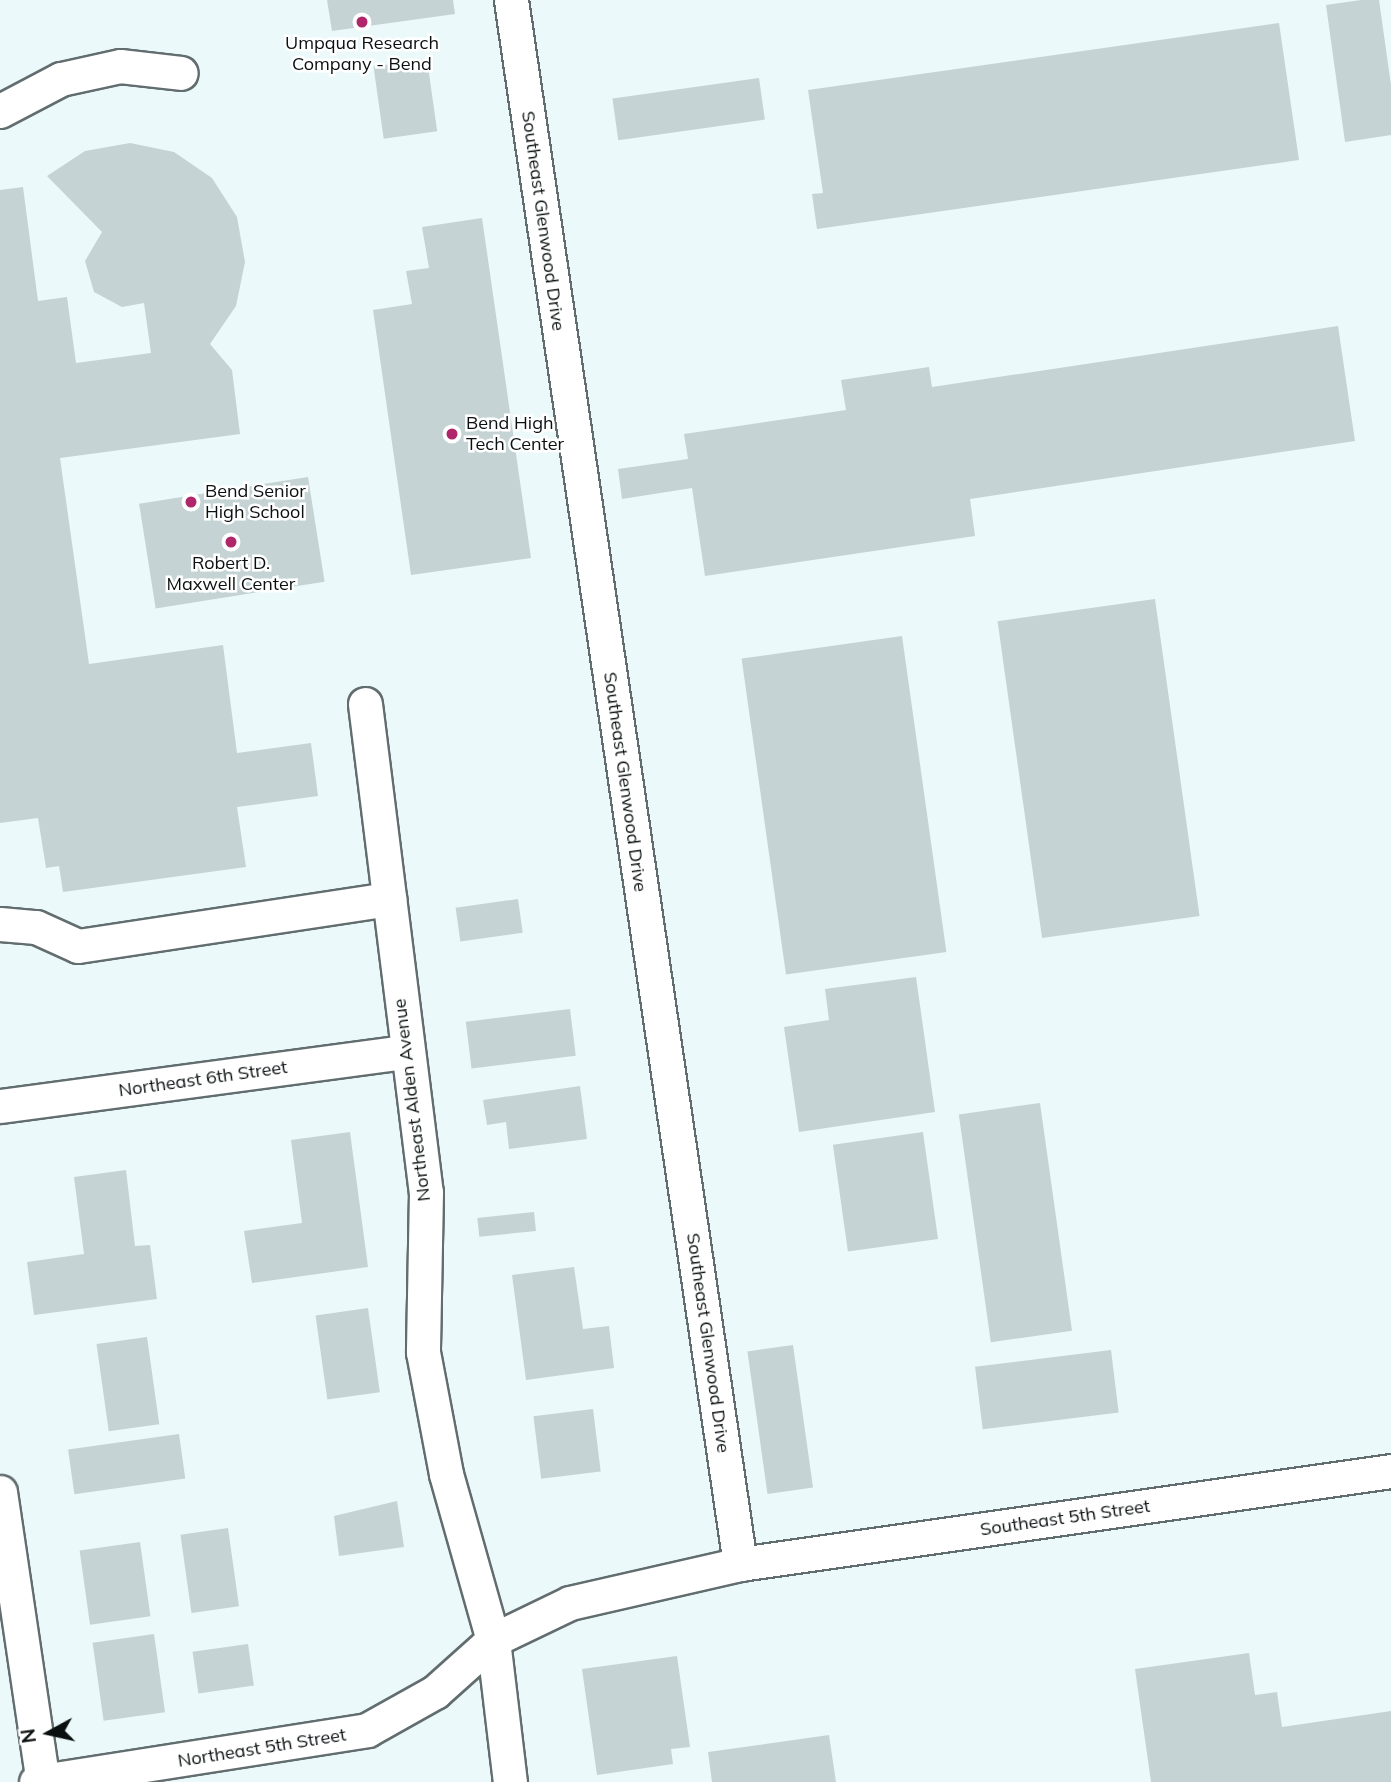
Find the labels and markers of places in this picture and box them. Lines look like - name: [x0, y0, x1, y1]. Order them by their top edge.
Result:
- marker: Umpqua Research Company - Bend: [354, 14, 370, 30]
- place label: Umpqua Research Company - Bend: [285, 33, 439, 76]
- place label: Bend High Tech Center: [466, 413, 564, 456]
- marker: Bend High Tech Center: [444, 426, 460, 442]
- place label: Bend Senior High School: [205, 481, 306, 524]
- marker: Bend Senior High School: [183, 494, 199, 510]
- marker: Robert D. Maxwell Center: [223, 534, 239, 550]
- place label: Robert D. Maxwell Center: [167, 553, 295, 596]

